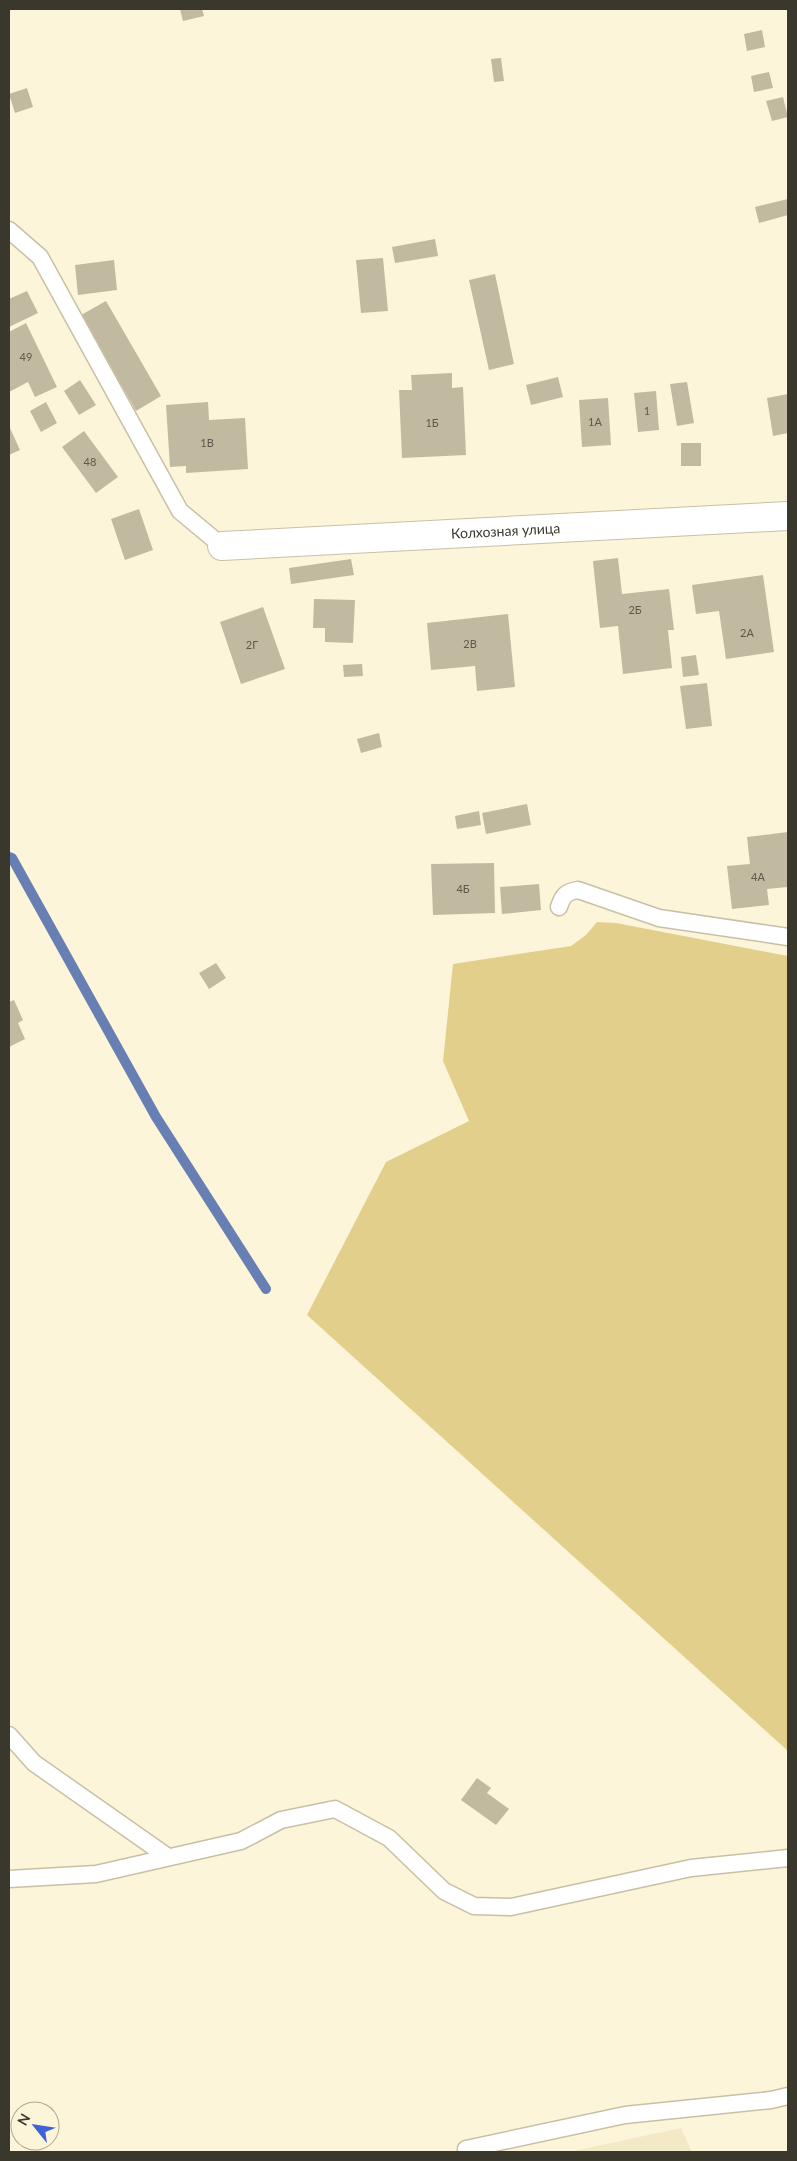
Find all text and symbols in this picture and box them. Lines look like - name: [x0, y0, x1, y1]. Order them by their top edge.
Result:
- house number: 49: [20, 350, 32, 363]
- house number: 1: [644, 404, 650, 417]
- house number: 1А: [588, 415, 602, 428]
- house number: 1Б: [425, 416, 439, 429]
- house number: 1В: [200, 436, 214, 449]
- house number: 48: [84, 455, 96, 468]
- street label: Колхозная улица: [451, 519, 561, 542]
- house number: 2Б: [628, 603, 642, 616]
- house number: 2А: [740, 626, 754, 639]
- house number: 2В: [463, 637, 477, 650]
- house number: 2Г: [246, 638, 258, 651]
- house number: 4А: [751, 870, 765, 883]
- house number: 4Б: [456, 882, 470, 895]
- north arrow: [10, 2101, 60, 2151]
- text: N: [13, 2110, 33, 2128]

